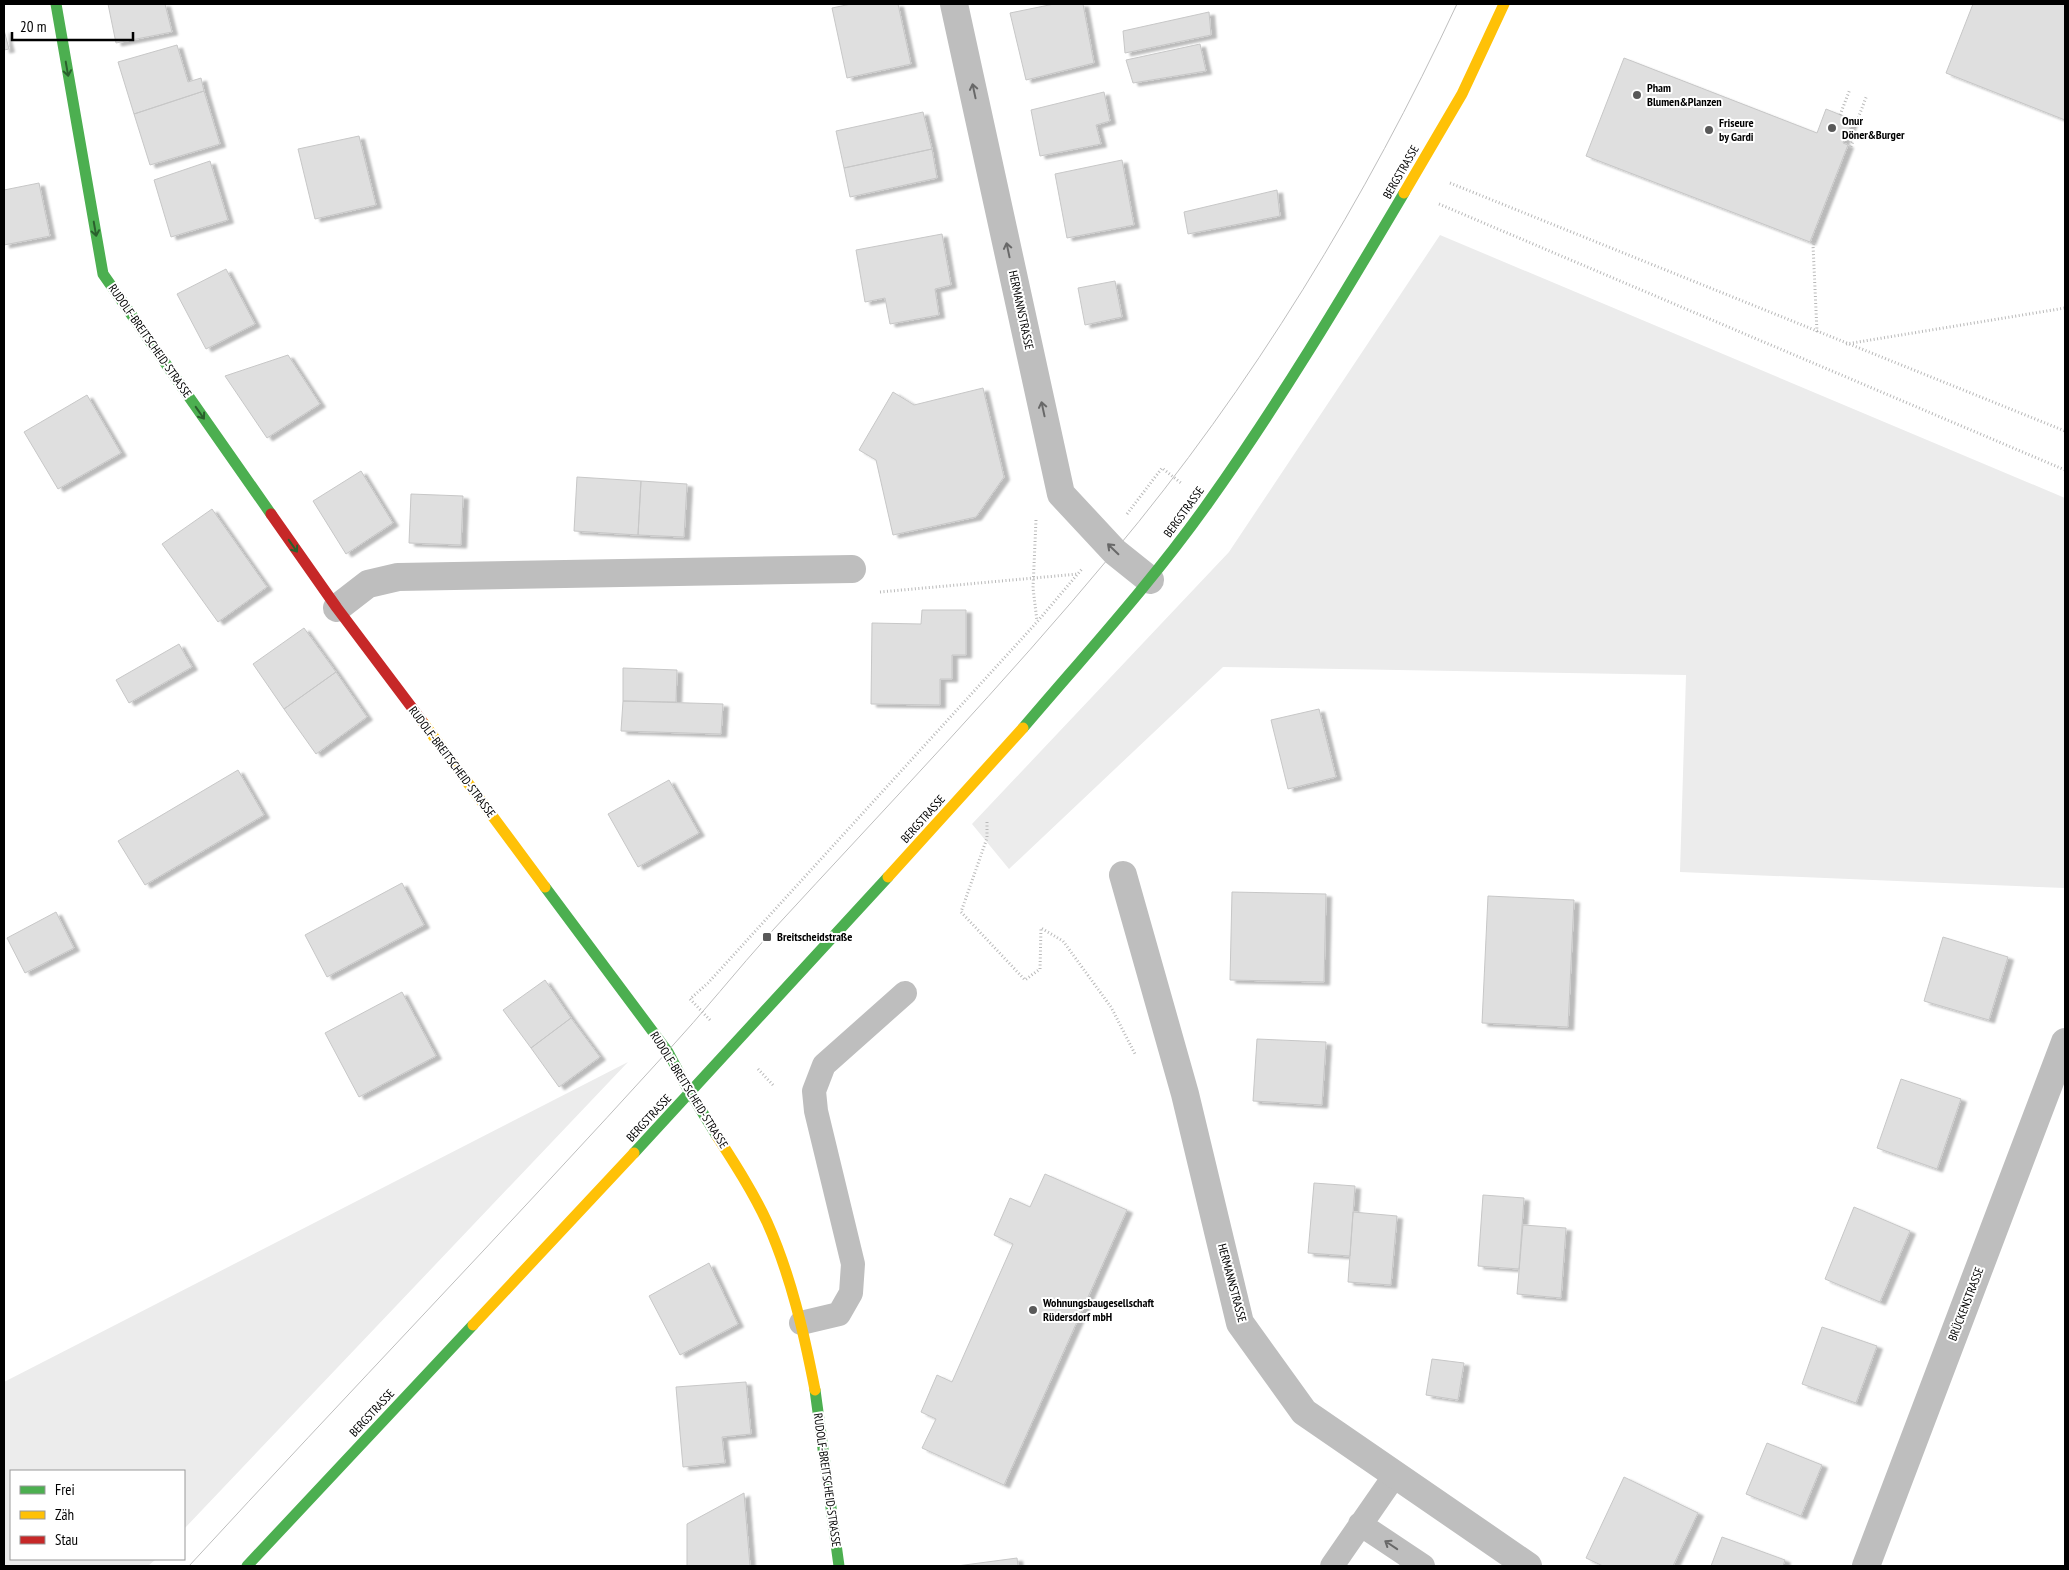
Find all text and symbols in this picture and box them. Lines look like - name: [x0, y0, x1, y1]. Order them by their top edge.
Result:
- scale bar: [12, 10, 134, 42]
- text: 20 m: [20, 17, 46, 36]
- one-way arrow: [63, 61, 73, 77]
- place label: Pham Blumen&Planzen: [1647, 80, 1722, 109]
- one-way arrow: [968, 84, 978, 100]
- marker: Pham Blumen&Planzen: [1631, 89, 1643, 101]
- place label: Onur Döner&Burger: [1842, 113, 1905, 142]
- place label: Friseure by Gardi: [1719, 115, 1754, 144]
- marker: Onur Döner&Burger: [1826, 122, 1838, 134]
- marker: Friseure by Gardi: [1703, 124, 1715, 136]
- street label: BERGSTRASSE: [1379, 142, 1422, 201]
- one-way arrow: [90, 221, 100, 237]
- one-way arrow: [1003, 243, 1012, 259]
- street label: HERMANNSTRASSE: [1006, 269, 1037, 351]
- street label: RUDOLF-BREITSCHEID-STRASSE: [106, 281, 195, 400]
- one-way arrow: [1037, 401, 1047, 417]
- one-way arrow: [195, 406, 205, 420]
- street label: BERGSTRASSE: [1160, 483, 1207, 540]
- one-way arrow: [288, 539, 298, 553]
- one-way arrow: [1107, 543, 1119, 555]
- street label: RUDOLF-BREITSCHEID-STRASSE: [406, 703, 499, 820]
- street label: BERGSTRASSE: [897, 792, 948, 846]
- place label: Breitscheidstraße: [777, 929, 852, 944]
- marker: Breitscheidstraße: [761, 931, 773, 943]
- street label: RUDOLF-BREITSCHEID-STRASSE: [647, 1029, 732, 1151]
- street label: BERGSTRASSE: [623, 1091, 674, 1144]
- street label: HERMANNSTRASSE: [1215, 1242, 1250, 1324]
- street label: BRÜCKENSTRASSE: [1945, 1265, 1986, 1343]
- place label: Wohnungsbaugesellschaft Rüdersdorf mbH: [1042, 1295, 1155, 1324]
- marker: Wohnungsbaugesellschaft Rüdersdorf mbH: [1027, 1304, 1039, 1316]
- street label: BERGSTRASSE: [346, 1386, 397, 1439]
- street label: RUDOLF-BREITSCHEID-STRASSE: [811, 1412, 844, 1548]
- legend: [10, 1470, 185, 1560]
- text: Frei: [55, 1480, 75, 1499]
- text: Zäh: [55, 1505, 74, 1524]
- text: Stau: [55, 1530, 78, 1549]
- one-way arrow: [1385, 1540, 1399, 1550]

